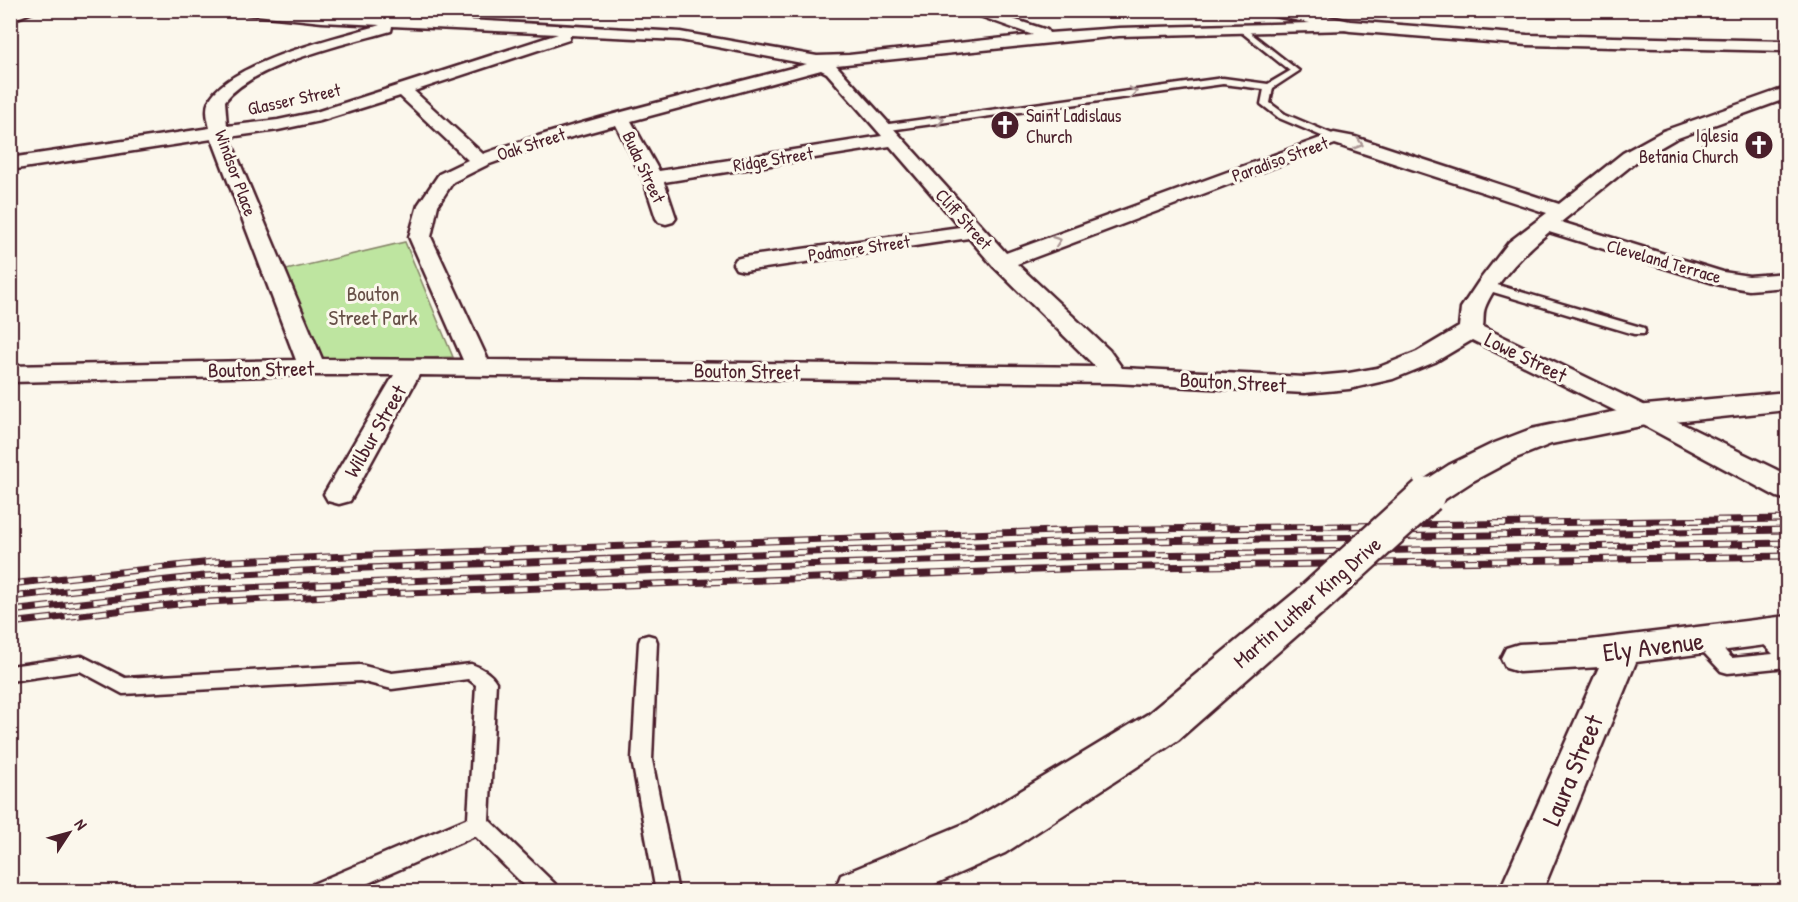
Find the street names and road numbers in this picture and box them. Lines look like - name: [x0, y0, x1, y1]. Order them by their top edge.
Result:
- street label: Glasser Street: [245, 77, 344, 121]
- street label: Oak Street: [494, 121, 569, 167]
- street label: Windsor Place: [209, 126, 263, 220]
- street label: Buda Street: [617, 127, 672, 208]
- street label: Paradiso Street: [1228, 130, 1332, 188]
- street label: Ridge Street: [731, 140, 815, 178]
- street label: Cliff Street: [930, 183, 999, 256]
- street label: Podmore Street: [806, 228, 912, 268]
- street label: Cleveland Terrace: [1604, 233, 1724, 289]
- street label: Lowe Street: [1480, 325, 1573, 390]
- street label: Bouton Street: [208, 354, 315, 384]
- street label: Bouton Street: [694, 356, 801, 386]
- street label: Bouton Street: [1179, 365, 1288, 399]
- street label: Wilbur Street: [337, 379, 413, 482]
- street label: Martin Luther King Drive: [1227, 530, 1387, 674]
- street label: Ely Avenue: [1601, 622, 1705, 670]
- street label: Laura Street: [1533, 708, 1611, 831]

